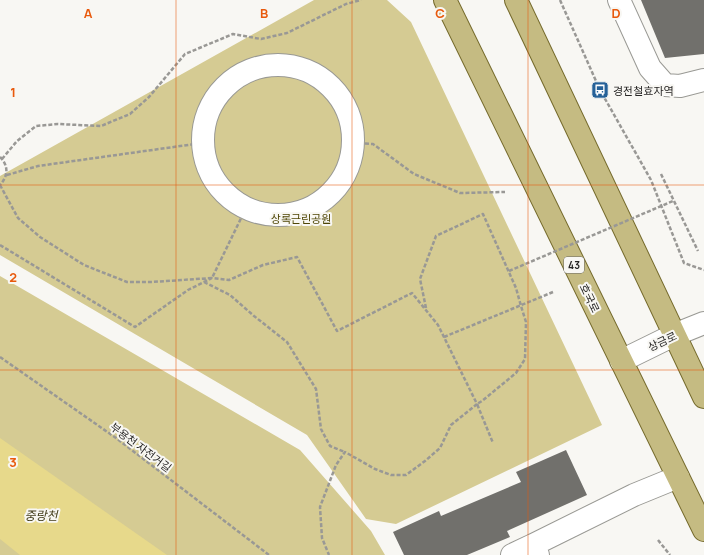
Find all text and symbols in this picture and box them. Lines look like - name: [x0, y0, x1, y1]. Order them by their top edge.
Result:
- text: A: [84, 4, 93, 22]
- text: B: [260, 4, 268, 22]
- text: C: [435, 4, 445, 22]
- text: D: [611, 4, 621, 22]
- bus stop icon: 경전철효자역: [590, 80, 610, 100]
- text: 1: [10, 83, 16, 101]
- place label: 경전철효자역: [613, 83, 674, 98]
- park label: 상록근린공원: [271, 211, 331, 226]
- road number: 43: [564, 257, 584, 273]
- text: 2: [9, 268, 17, 286]
- street label: 호국로: [577, 281, 603, 315]
- street label: 상금로: [645, 328, 679, 354]
- street label: 부용천 자전거길: [107, 419, 175, 475]
- text: 3: [9, 453, 17, 471]
- water label: 중랑천: [24, 507, 60, 524]

